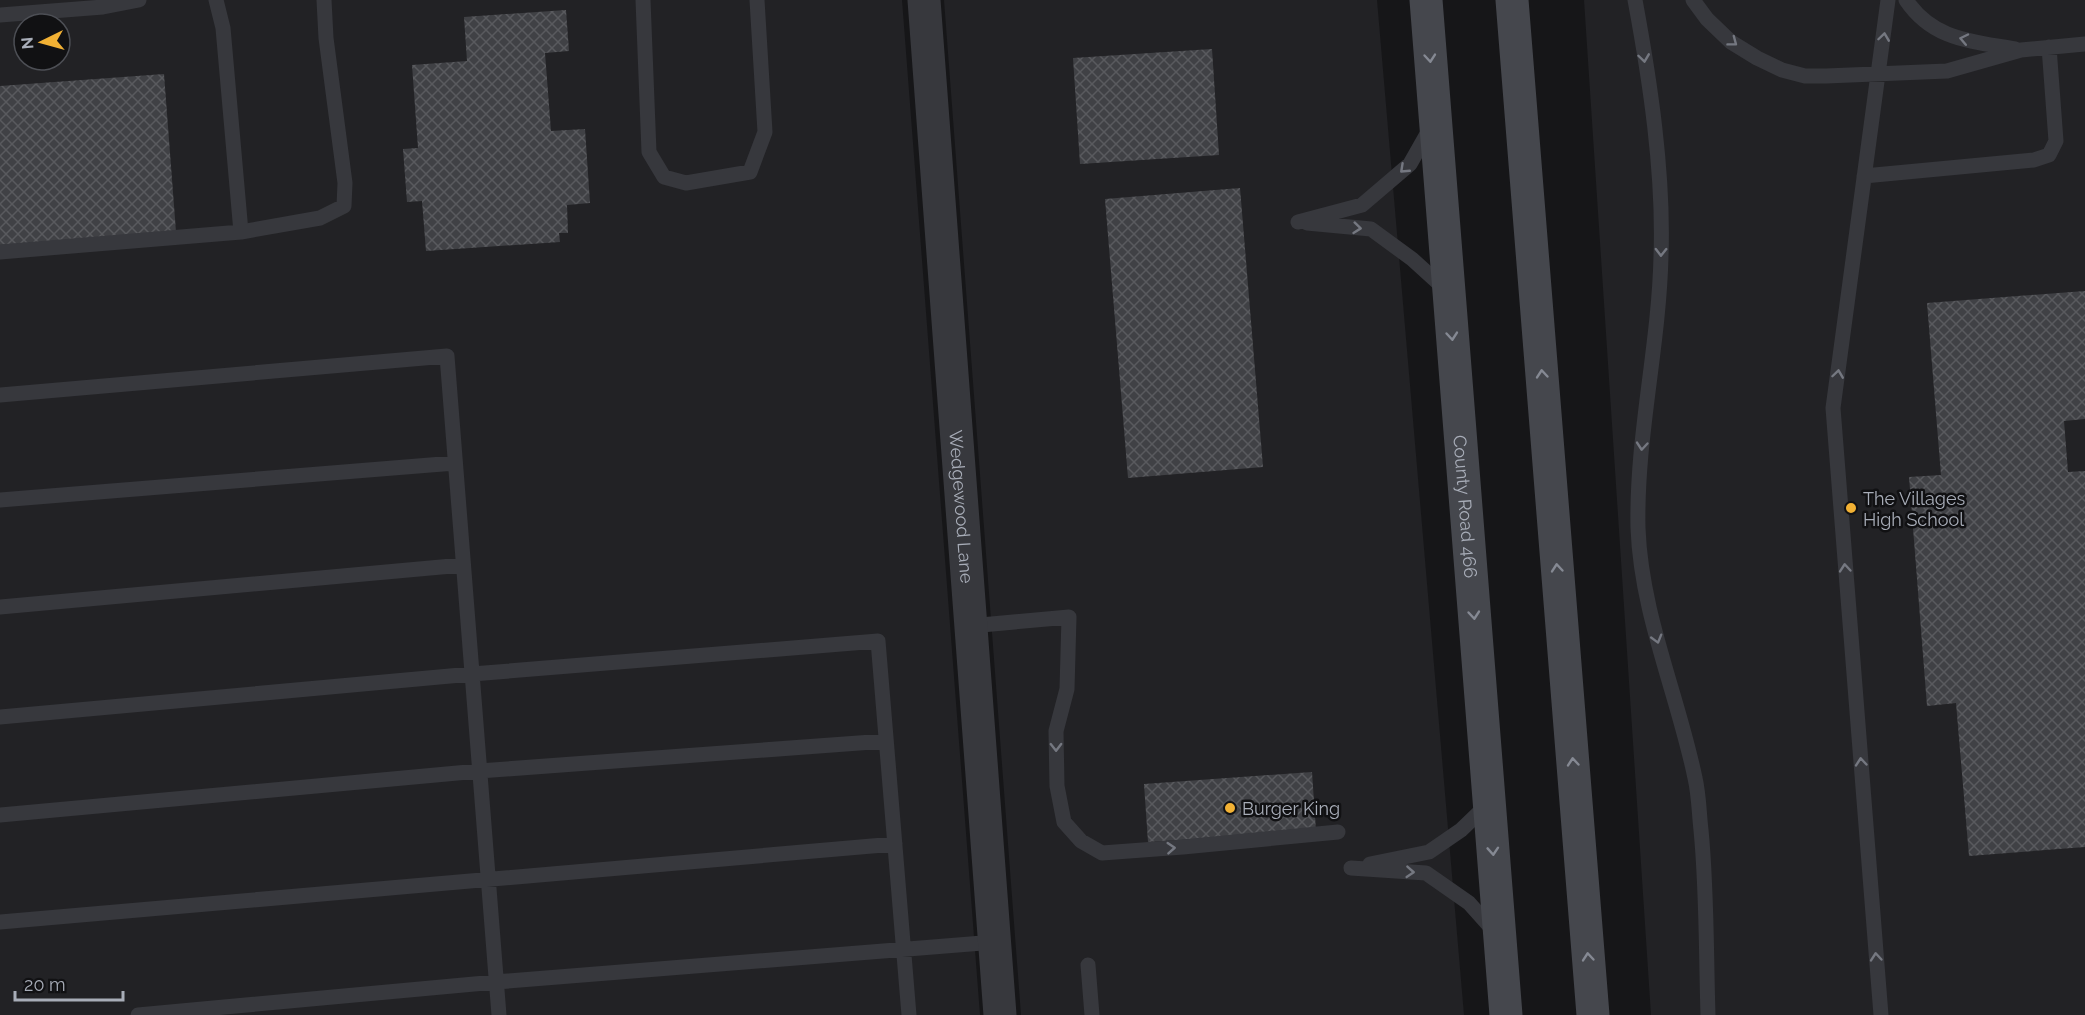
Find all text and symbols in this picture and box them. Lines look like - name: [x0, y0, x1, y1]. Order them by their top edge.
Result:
- north arrow: [12, 12, 72, 72]
- one-way arrow: [1877, 32, 1889, 41]
- one-way arrow: [1959, 33, 1969, 46]
- one-way arrow: [1727, 35, 1738, 46]
- text: N: [18, 36, 38, 50]
- one-way arrow: [1638, 53, 1650, 62]
- one-way arrow: [1423, 54, 1436, 63]
- one-way arrow: [1400, 162, 1410, 173]
- one-way arrow: [1352, 221, 1361, 234]
- one-way arrow: [1655, 247, 1667, 256]
- one-way arrow: [1445, 332, 1458, 341]
- one-way arrow: [1536, 369, 1549, 378]
- one-way arrow: [1831, 369, 1843, 378]
- street label: Wedgewood Lane: [946, 429, 978, 584]
- street label: County Road 466: [1450, 434, 1482, 579]
- one-way arrow: [1636, 441, 1649, 450]
- place label: The Villages High School: [1863, 488, 1965, 530]
- marker: The Villages High School: [1844, 501, 1858, 515]
- one-way arrow: [1551, 563, 1564, 572]
- one-way arrow: [1839, 563, 1852, 572]
- one-way arrow: [1467, 610, 1480, 619]
- one-way arrow: [1650, 633, 1662, 644]
- one-way arrow: [1050, 742, 1063, 751]
- one-way arrow: [1567, 758, 1580, 767]
- one-way arrow: [1854, 758, 1867, 767]
- place label: Burger King: [1242, 798, 1340, 819]
- marker: Burger King: [1223, 801, 1237, 815]
- one-way arrow: [1166, 842, 1175, 855]
- one-way arrow: [1486, 846, 1499, 855]
- one-way arrow: [1405, 865, 1414, 878]
- one-way arrow: [1582, 952, 1595, 961]
- one-way arrow: [1870, 952, 1883, 961]
- scale bar: [15, 964, 123, 1002]
- text: 20 m: [24, 974, 66, 995]

